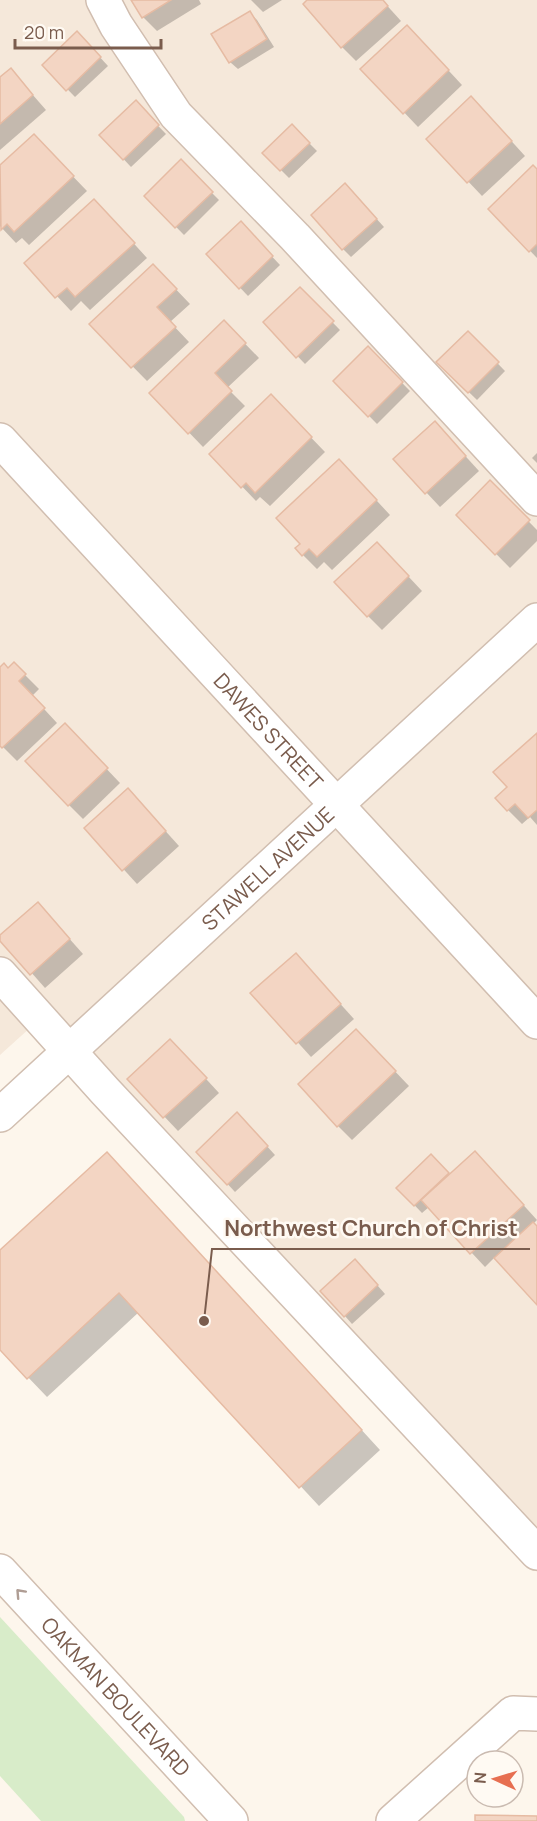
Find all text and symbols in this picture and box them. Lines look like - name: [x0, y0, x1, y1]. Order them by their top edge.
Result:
- scale bar: [15, 12, 160, 50]
- text: 20 m: [24, 20, 64, 44]
- street label: DAWES STREET: [208, 667, 330, 796]
- street label: STAWELL AVENUE: [195, 800, 340, 936]
- callout: Northwest Church of Christ: [212, 1209, 530, 1249]
- text: Northwest Church of Christ: [224, 1213, 518, 1243]
- one-way arrow: [16, 1589, 27, 1600]
- street label: OAKMAN BOULEVARD: [35, 1611, 197, 1782]
- north arrow: [465, 1749, 525, 1809]
- text: N: [469, 1771, 491, 1784]

